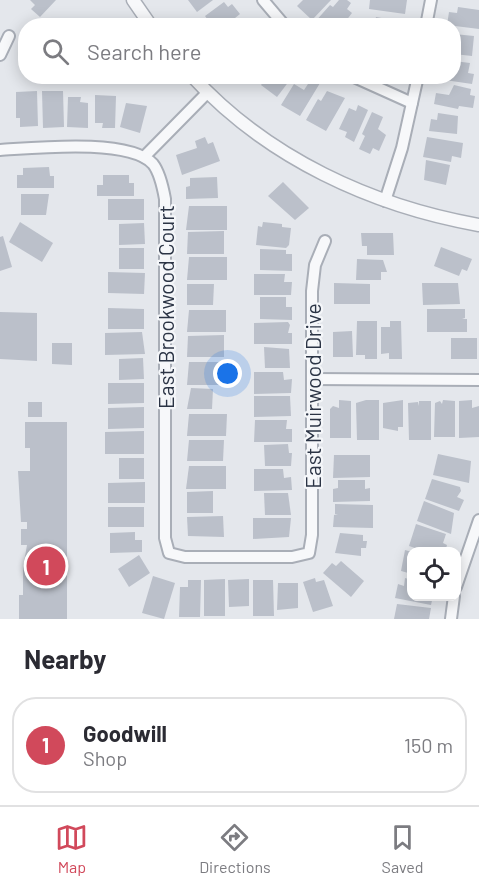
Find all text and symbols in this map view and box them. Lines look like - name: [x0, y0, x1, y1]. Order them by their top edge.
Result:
- search box: [18, 18, 461, 84]
- icon: search: [39, 35, 72, 68]
- text: Search here: [87, 38, 201, 64]
- street label: East Brookwood Court: [153, 205, 178, 409]
- street label: East Muirwood Drive: [300, 303, 325, 489]
- your location: [213, 359, 242, 388]
- pin: 1: [26, 544, 66, 588]
- map controls: [407, 547, 461, 601]
- button: locate: [407, 547, 461, 601]
- text: Nearby: [24, 643, 106, 674]
- text: Goodwill: [83, 720, 167, 746]
- text: 1: [42, 733, 49, 757]
- text: 150 m: [404, 733, 453, 757]
- text: Shop: [83, 746, 127, 770]
- tab: Map: [55, 821, 88, 876]
- tab: Directions: [199, 821, 271, 876]
- tab: Saved: [382, 821, 424, 876]

